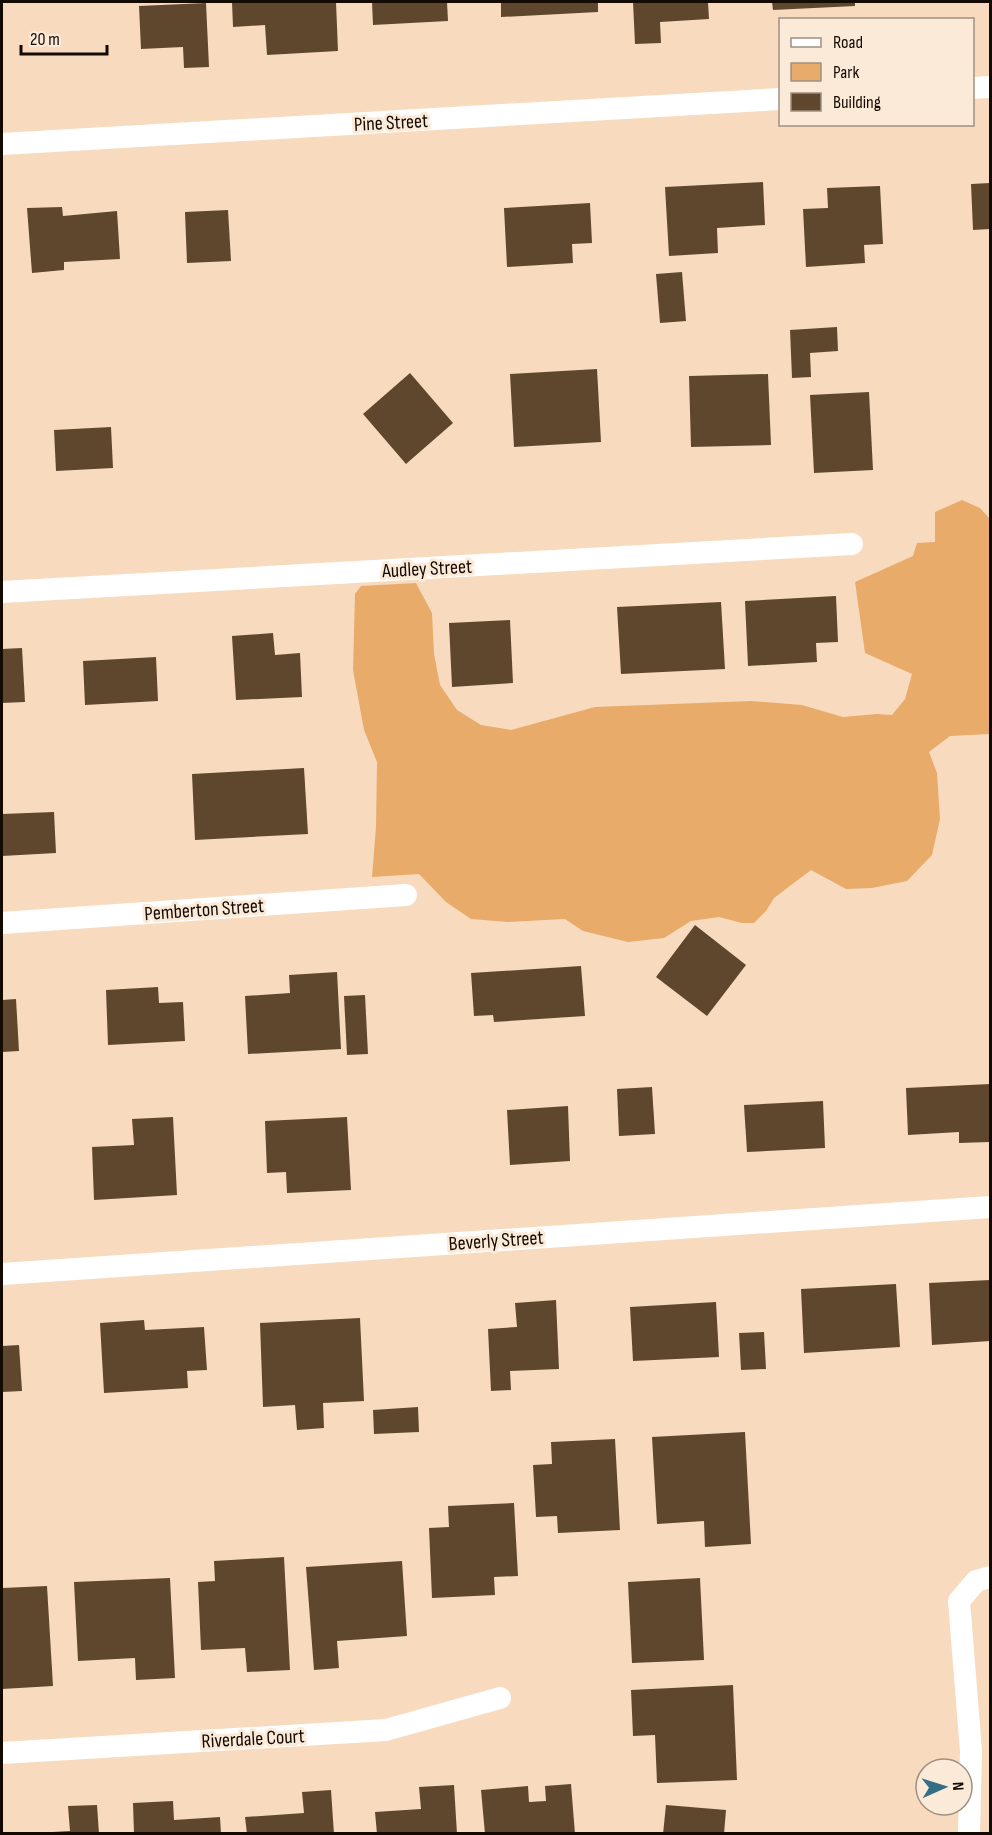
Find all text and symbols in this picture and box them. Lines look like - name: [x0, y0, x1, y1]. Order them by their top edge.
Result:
- scale bar: [21, 18, 106, 56]
- legend: [779, 18, 974, 126]
- text: 20 m: [30, 29, 60, 50]
- text: Road: [833, 32, 863, 53]
- text: Park: [833, 62, 859, 83]
- text: Building: [833, 92, 881, 113]
- street label: Pine Street: [353, 109, 429, 137]
- street label: Audley Street: [380, 555, 473, 583]
- street label: Pemberton Street: [143, 894, 265, 926]
- street label: Beverly Street: [448, 1226, 544, 1256]
- street label: Riverdale Court: [201, 1724, 305, 1754]
- north arrow: [914, 1757, 974, 1817]
- text: N: [948, 1782, 967, 1791]

